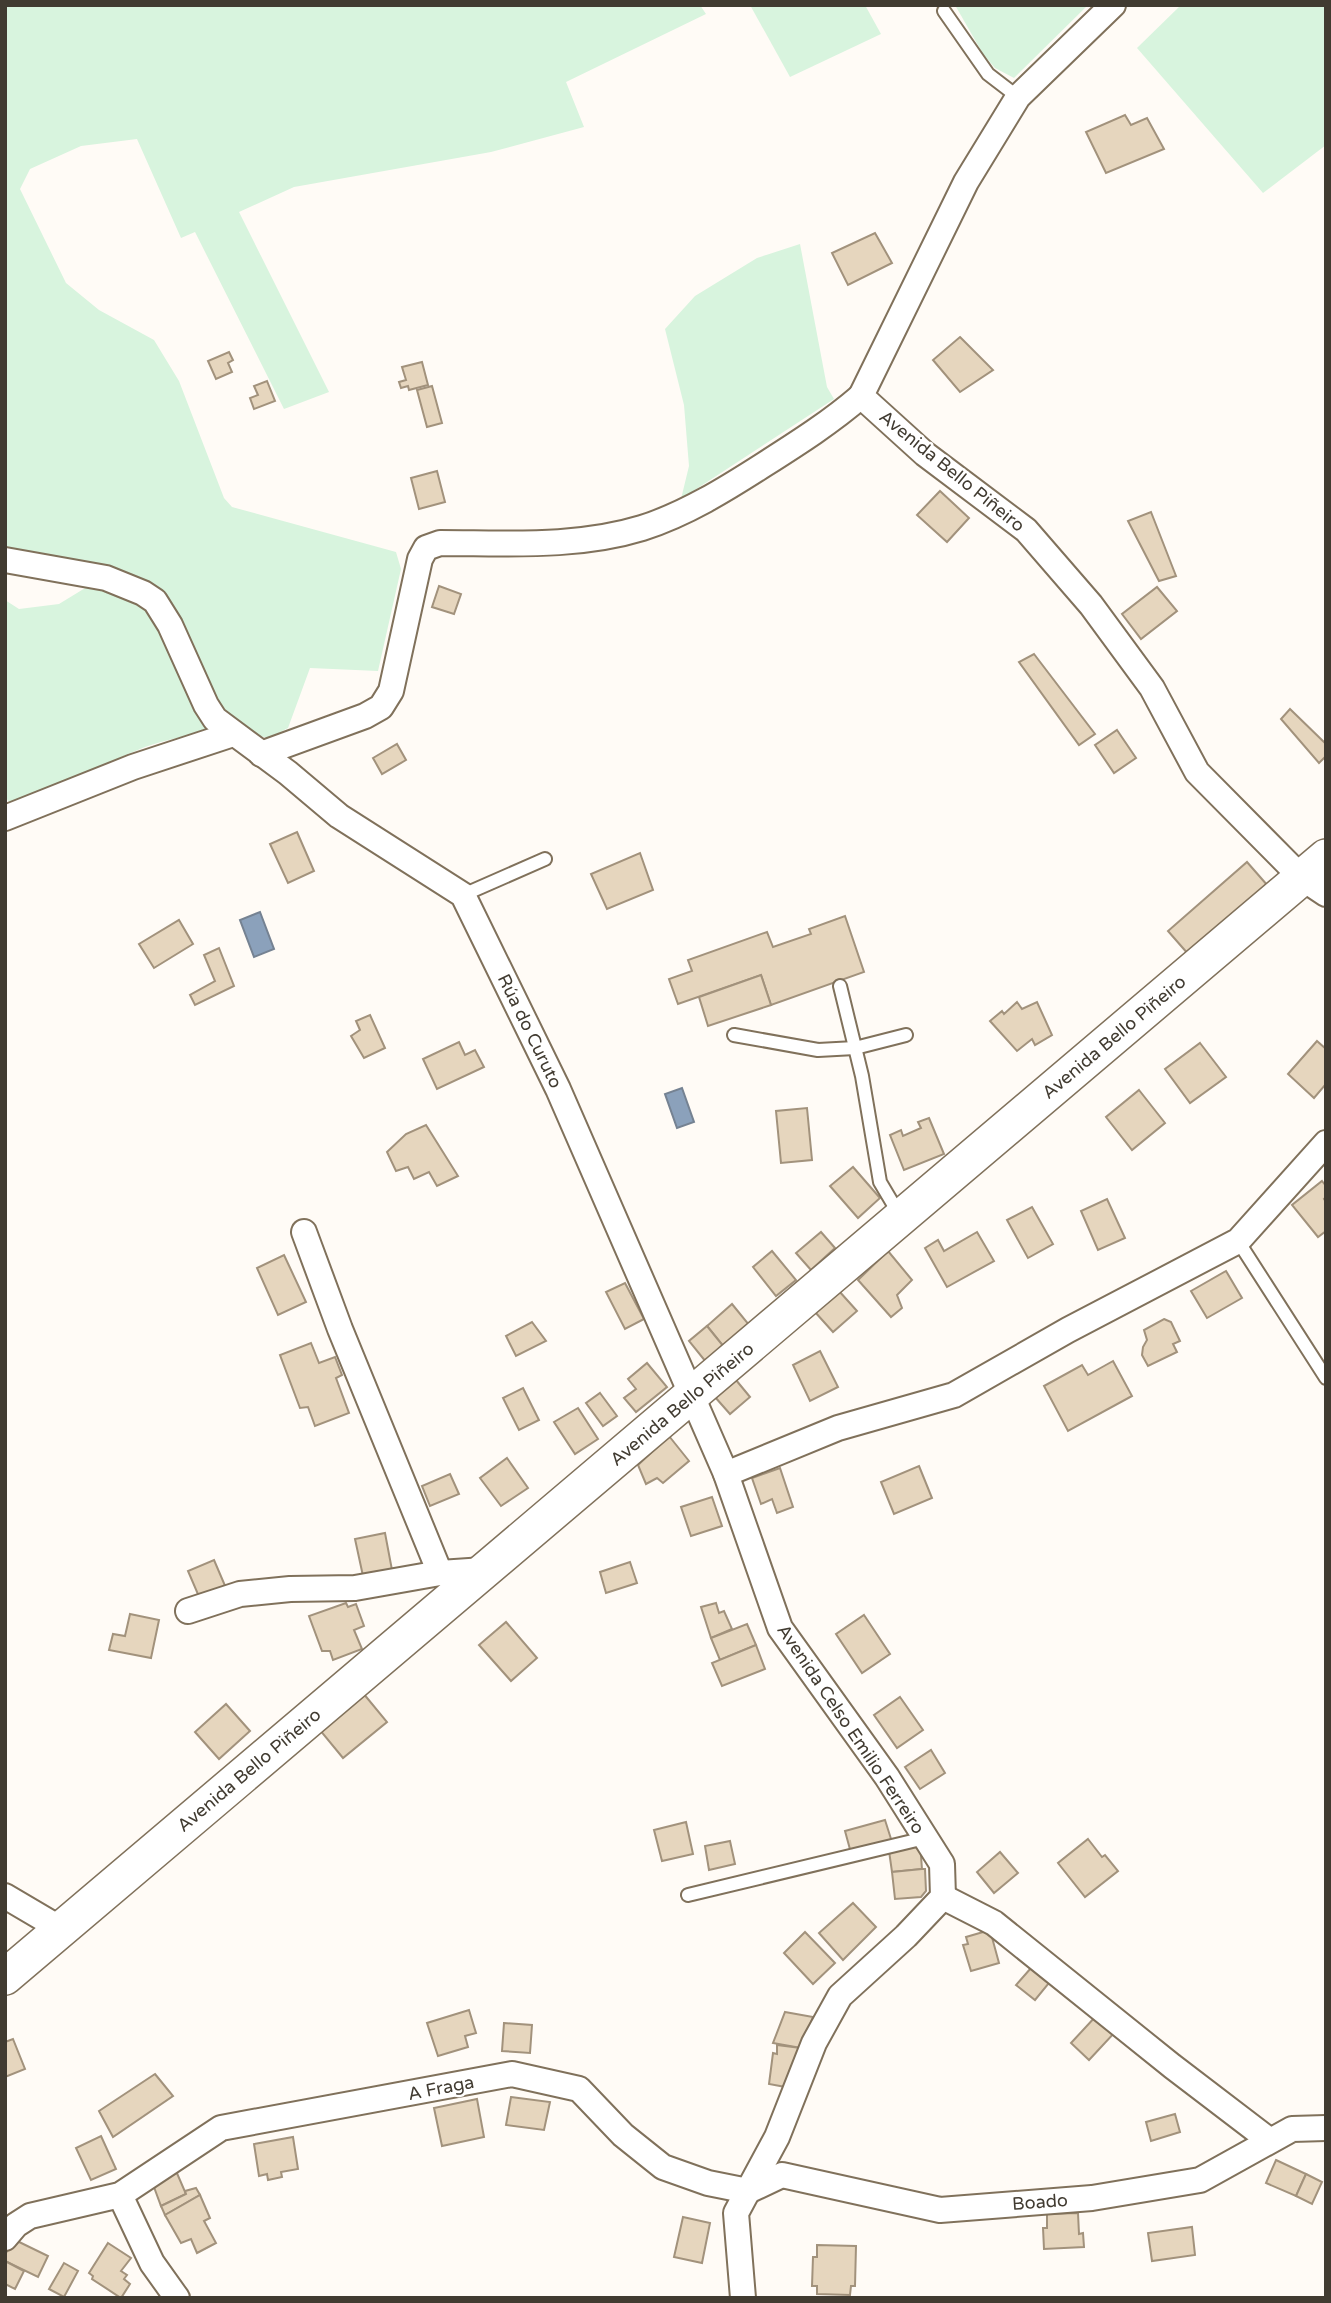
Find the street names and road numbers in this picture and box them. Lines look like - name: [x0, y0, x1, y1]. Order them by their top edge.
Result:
- street label: Avenida Bello Piñeiro: [875, 406, 1029, 536]
- street label: Rúa do Curuto: [493, 970, 567, 1092]
- street label: Avenida Bello Piñeiro: [1038, 970, 1190, 1104]
- street label: Avenida Bello Piñeiro: [606, 1337, 758, 1471]
- street label: Avenida Celso Emilio Ferreiro: [772, 1620, 930, 1838]
- street label: Avenida Bello Piñeiro: [173, 1703, 325, 1837]
- street label: A Fraga: [406, 2071, 476, 2105]
- street label: Boado: [1011, 2189, 1069, 2215]

